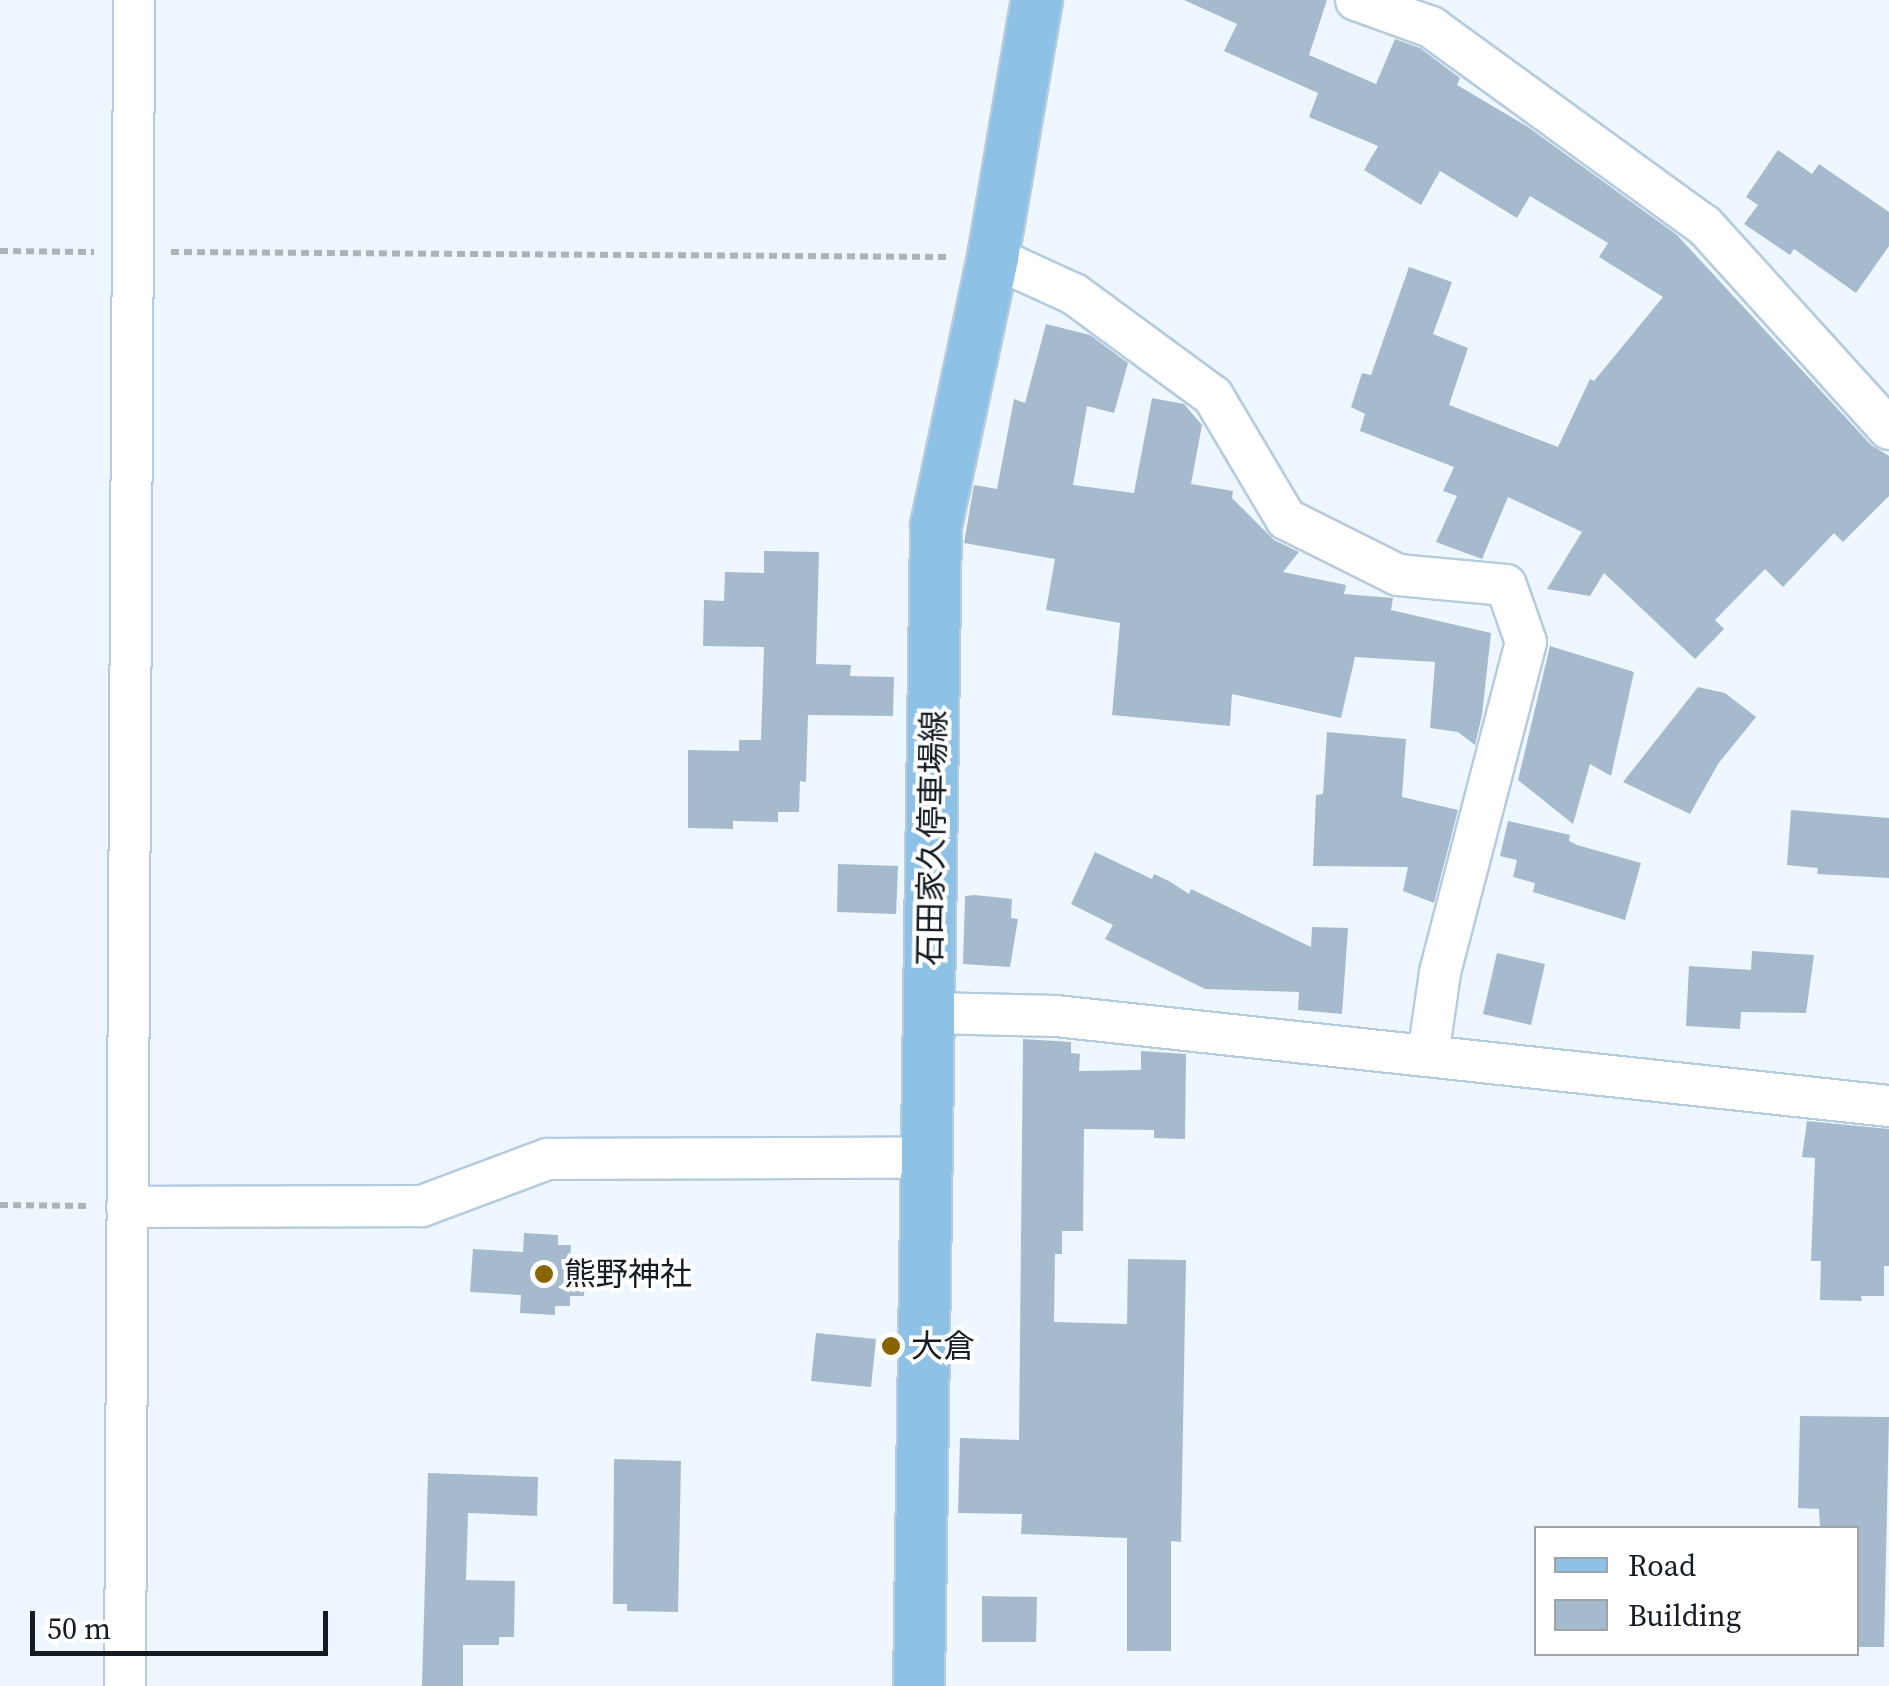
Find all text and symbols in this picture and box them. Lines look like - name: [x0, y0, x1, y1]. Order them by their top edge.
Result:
- street label: 石田家久停車場線: [911, 710, 953, 966]
- place label: 熊野神社: [564, 1255, 692, 1293]
- marker: 熊野神社: [533, 1263, 555, 1285]
- place label: 大倉: [911, 1327, 975, 1365]
- marker: 大倉: [880, 1335, 902, 1357]
- legend: [1534, 1526, 1859, 1656]
- text: Road: [1628, 1545, 1696, 1586]
- scale bar: [35, 1591, 332, 1653]
- text: Building: [1628, 1595, 1741, 1636]
- text: 50 m: [47, 1608, 111, 1649]

